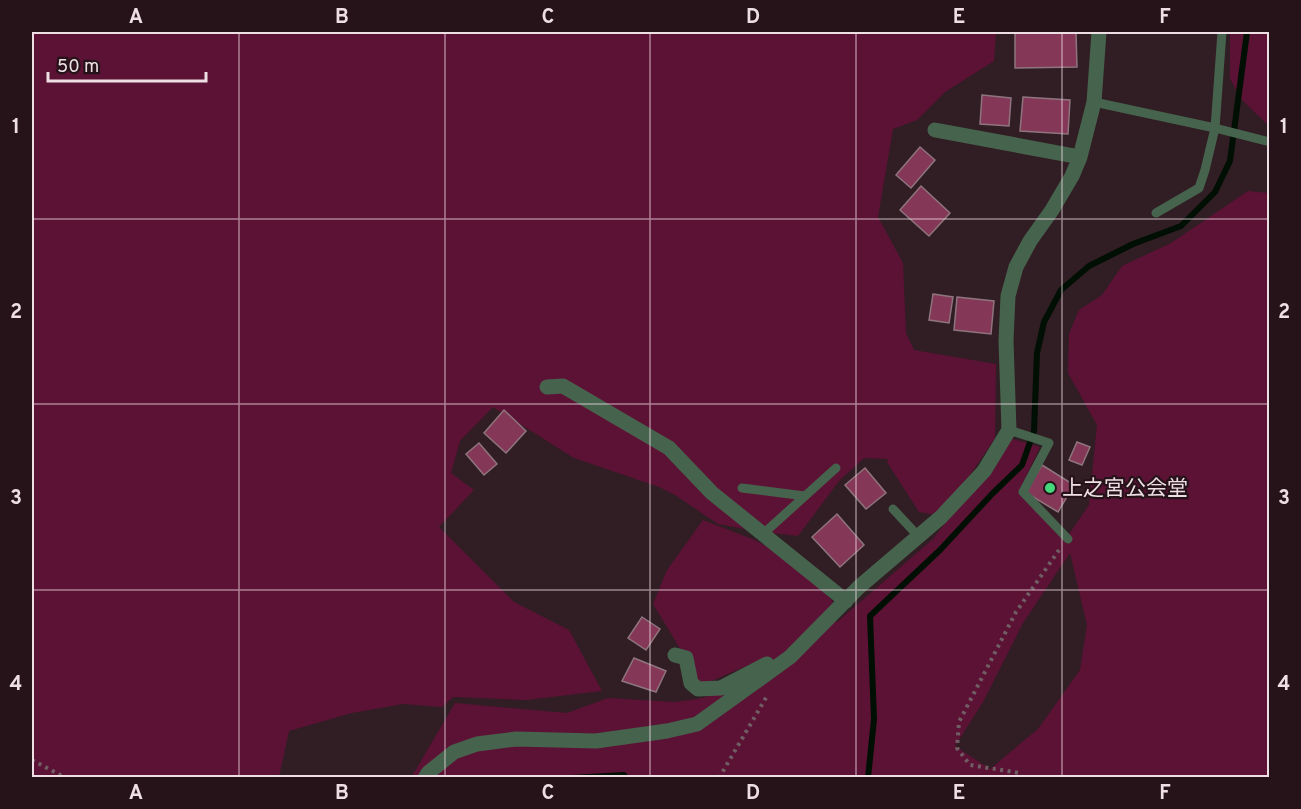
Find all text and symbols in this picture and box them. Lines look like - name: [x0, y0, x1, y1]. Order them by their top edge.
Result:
- text: A: [129, 5, 143, 31]
- text: B: [335, 5, 349, 31]
- text: C: [542, 5, 554, 31]
- text: D: [746, 5, 760, 31]
- text: E: [953, 5, 965, 31]
- text: F: [1159, 5, 1171, 31]
- scale bar: [48, 45, 206, 83]
- text: 50 m: [57, 56, 99, 79]
- text: 1: [12, 115, 20, 141]
- text: 1: [1280, 115, 1288, 141]
- text: 2: [10, 300, 22, 326]
- text: 2: [1278, 300, 1290, 326]
- place label: 上之宮公会堂: [1062, 476, 1188, 503]
- marker: 上之宮公会堂: [1043, 481, 1057, 495]
- text: 3: [10, 486, 22, 512]
- text: 3: [1278, 486, 1290, 512]
- text: 4: [10, 672, 22, 698]
- text: 4: [1278, 672, 1290, 698]
- text: A: [129, 781, 143, 807]
- text: B: [335, 781, 349, 807]
- text: C: [542, 781, 554, 807]
- text: D: [746, 781, 760, 807]
- text: E: [953, 781, 965, 807]
- text: F: [1159, 781, 1171, 807]

